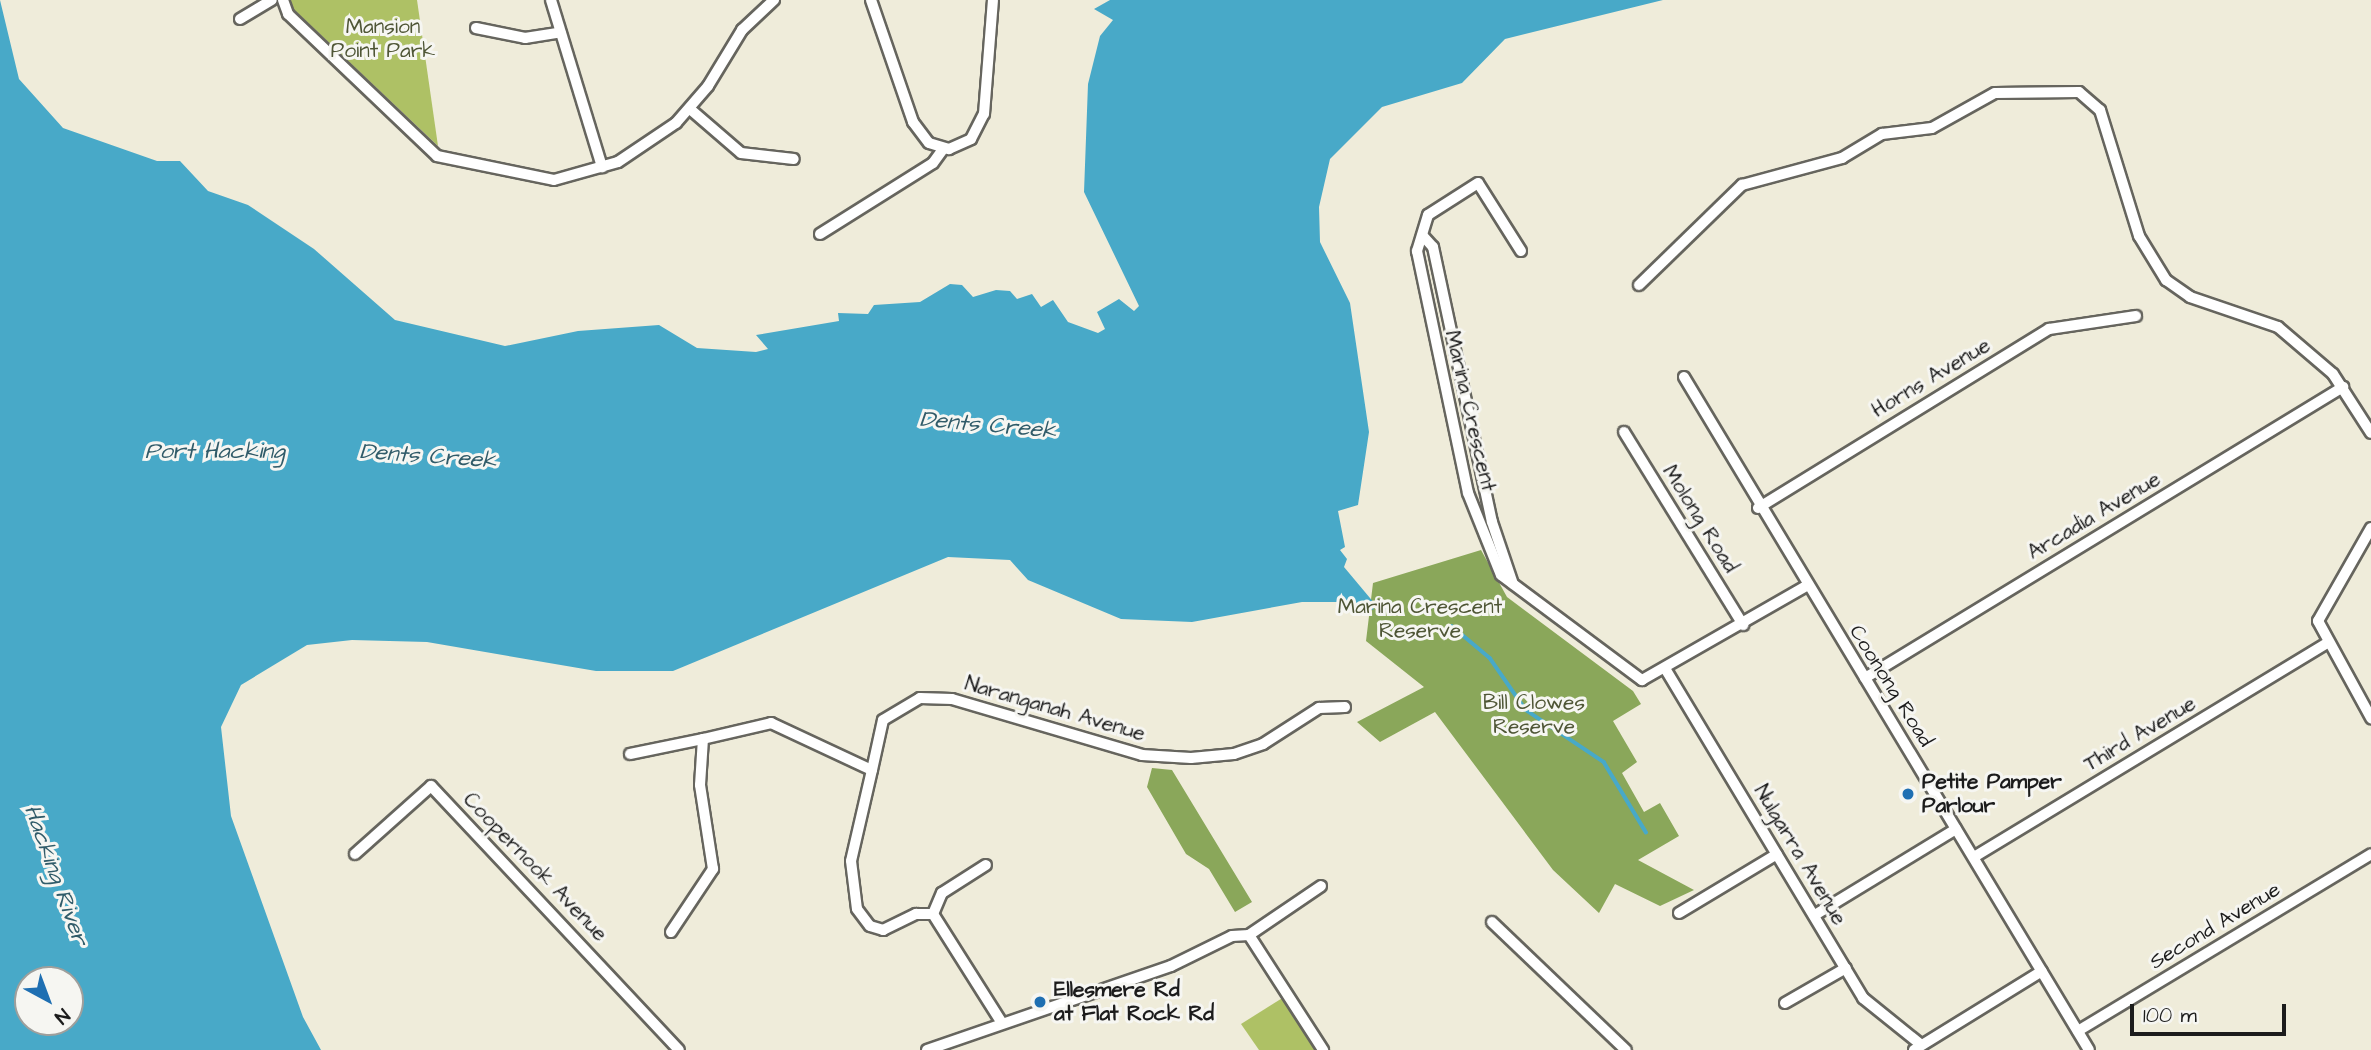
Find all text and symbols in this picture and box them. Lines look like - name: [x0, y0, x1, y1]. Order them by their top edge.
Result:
- park label: Mansion Point Park: [331, 14, 435, 64]
- street label: Marina Crescent: [1439, 328, 1501, 494]
- street label: Horns Avenue: [1867, 333, 1995, 423]
- water label: Dents Creek: [919, 405, 1057, 445]
- water label: Port Hacking: [145, 437, 285, 465]
- water label: Dents Creek: [359, 437, 497, 475]
- street label: Molong Road: [1657, 460, 1743, 578]
- street label: Arcadia Avenue: [2023, 466, 2165, 566]
- park label: Marina Crescent Reserve: [1338, 594, 1502, 644]
- street label: Coonong Road: [1844, 620, 1938, 752]
- street label: Naranganah Avenue: [962, 671, 1148, 747]
- park label: Bill Clowes Reserve: [1483, 690, 1585, 740]
- street label: Third Avenue: [2080, 691, 2200, 777]
- place label: Petite Pamper Parlour: [1922, 769, 2062, 819]
- street label: Nulgarra Avenue: [1748, 780, 1852, 930]
- marker: Petite Pamper Parlour: [1900, 786, 1916, 802]
- street label: Coopernook Avenue: [458, 787, 612, 947]
- water label: Hacking River: [18, 801, 94, 949]
- street label: Second Avenue: [2145, 877, 2285, 975]
- north arrow: [14, 966, 84, 1036]
- place label: Ellesmere Rd at Flat Rock Rd: [1054, 977, 1214, 1027]
- scale bar: [2133, 990, 2289, 1034]
- marker: Ellesmere Rd at Flat Rock Rd: [1032, 994, 1048, 1010]
- text: 100 m: [2143, 1001, 2197, 1030]
- text: N: [48, 1002, 75, 1030]

